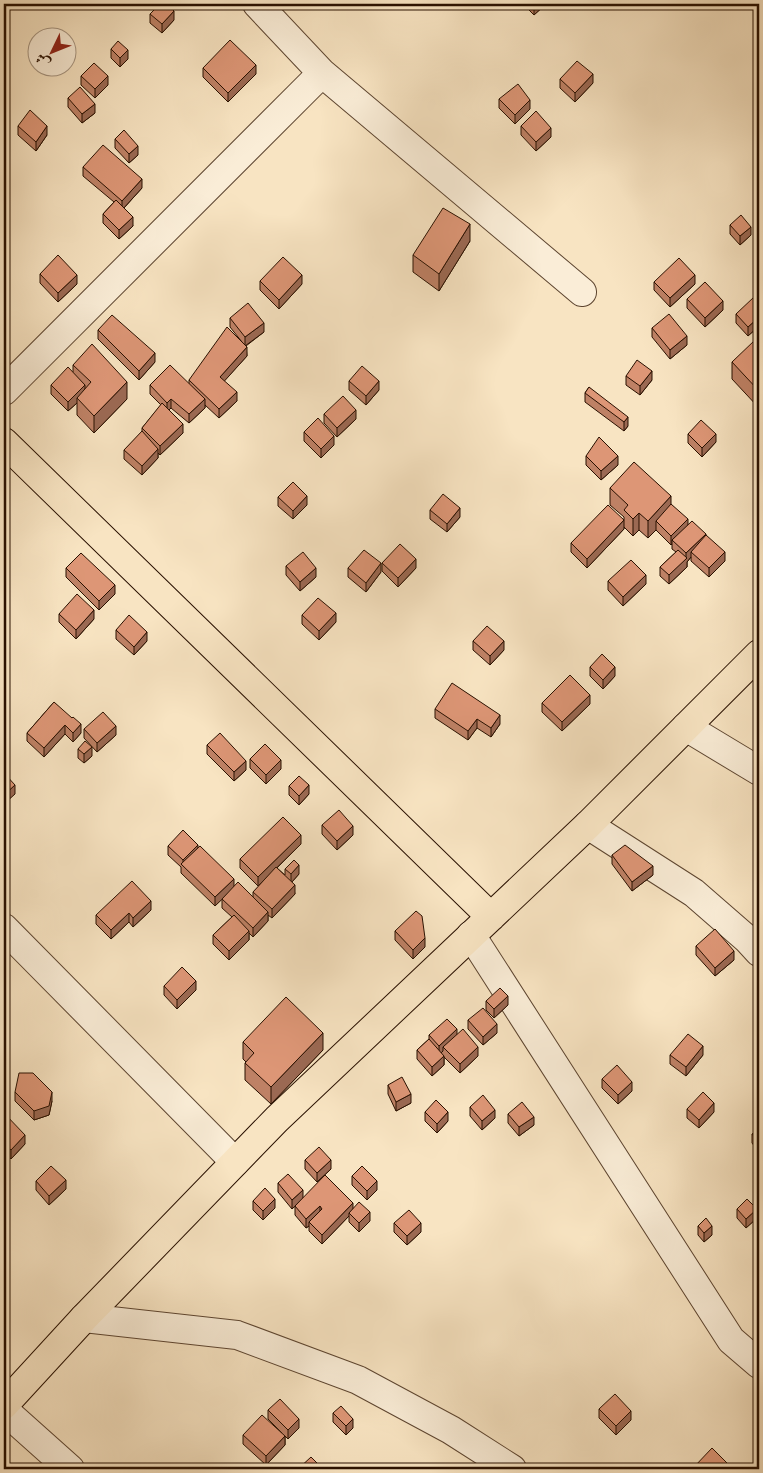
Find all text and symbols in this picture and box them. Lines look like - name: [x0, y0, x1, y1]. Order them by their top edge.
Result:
- north arrow: [28, 28, 78, 78]
- text: ش: [31, 49, 55, 72]

